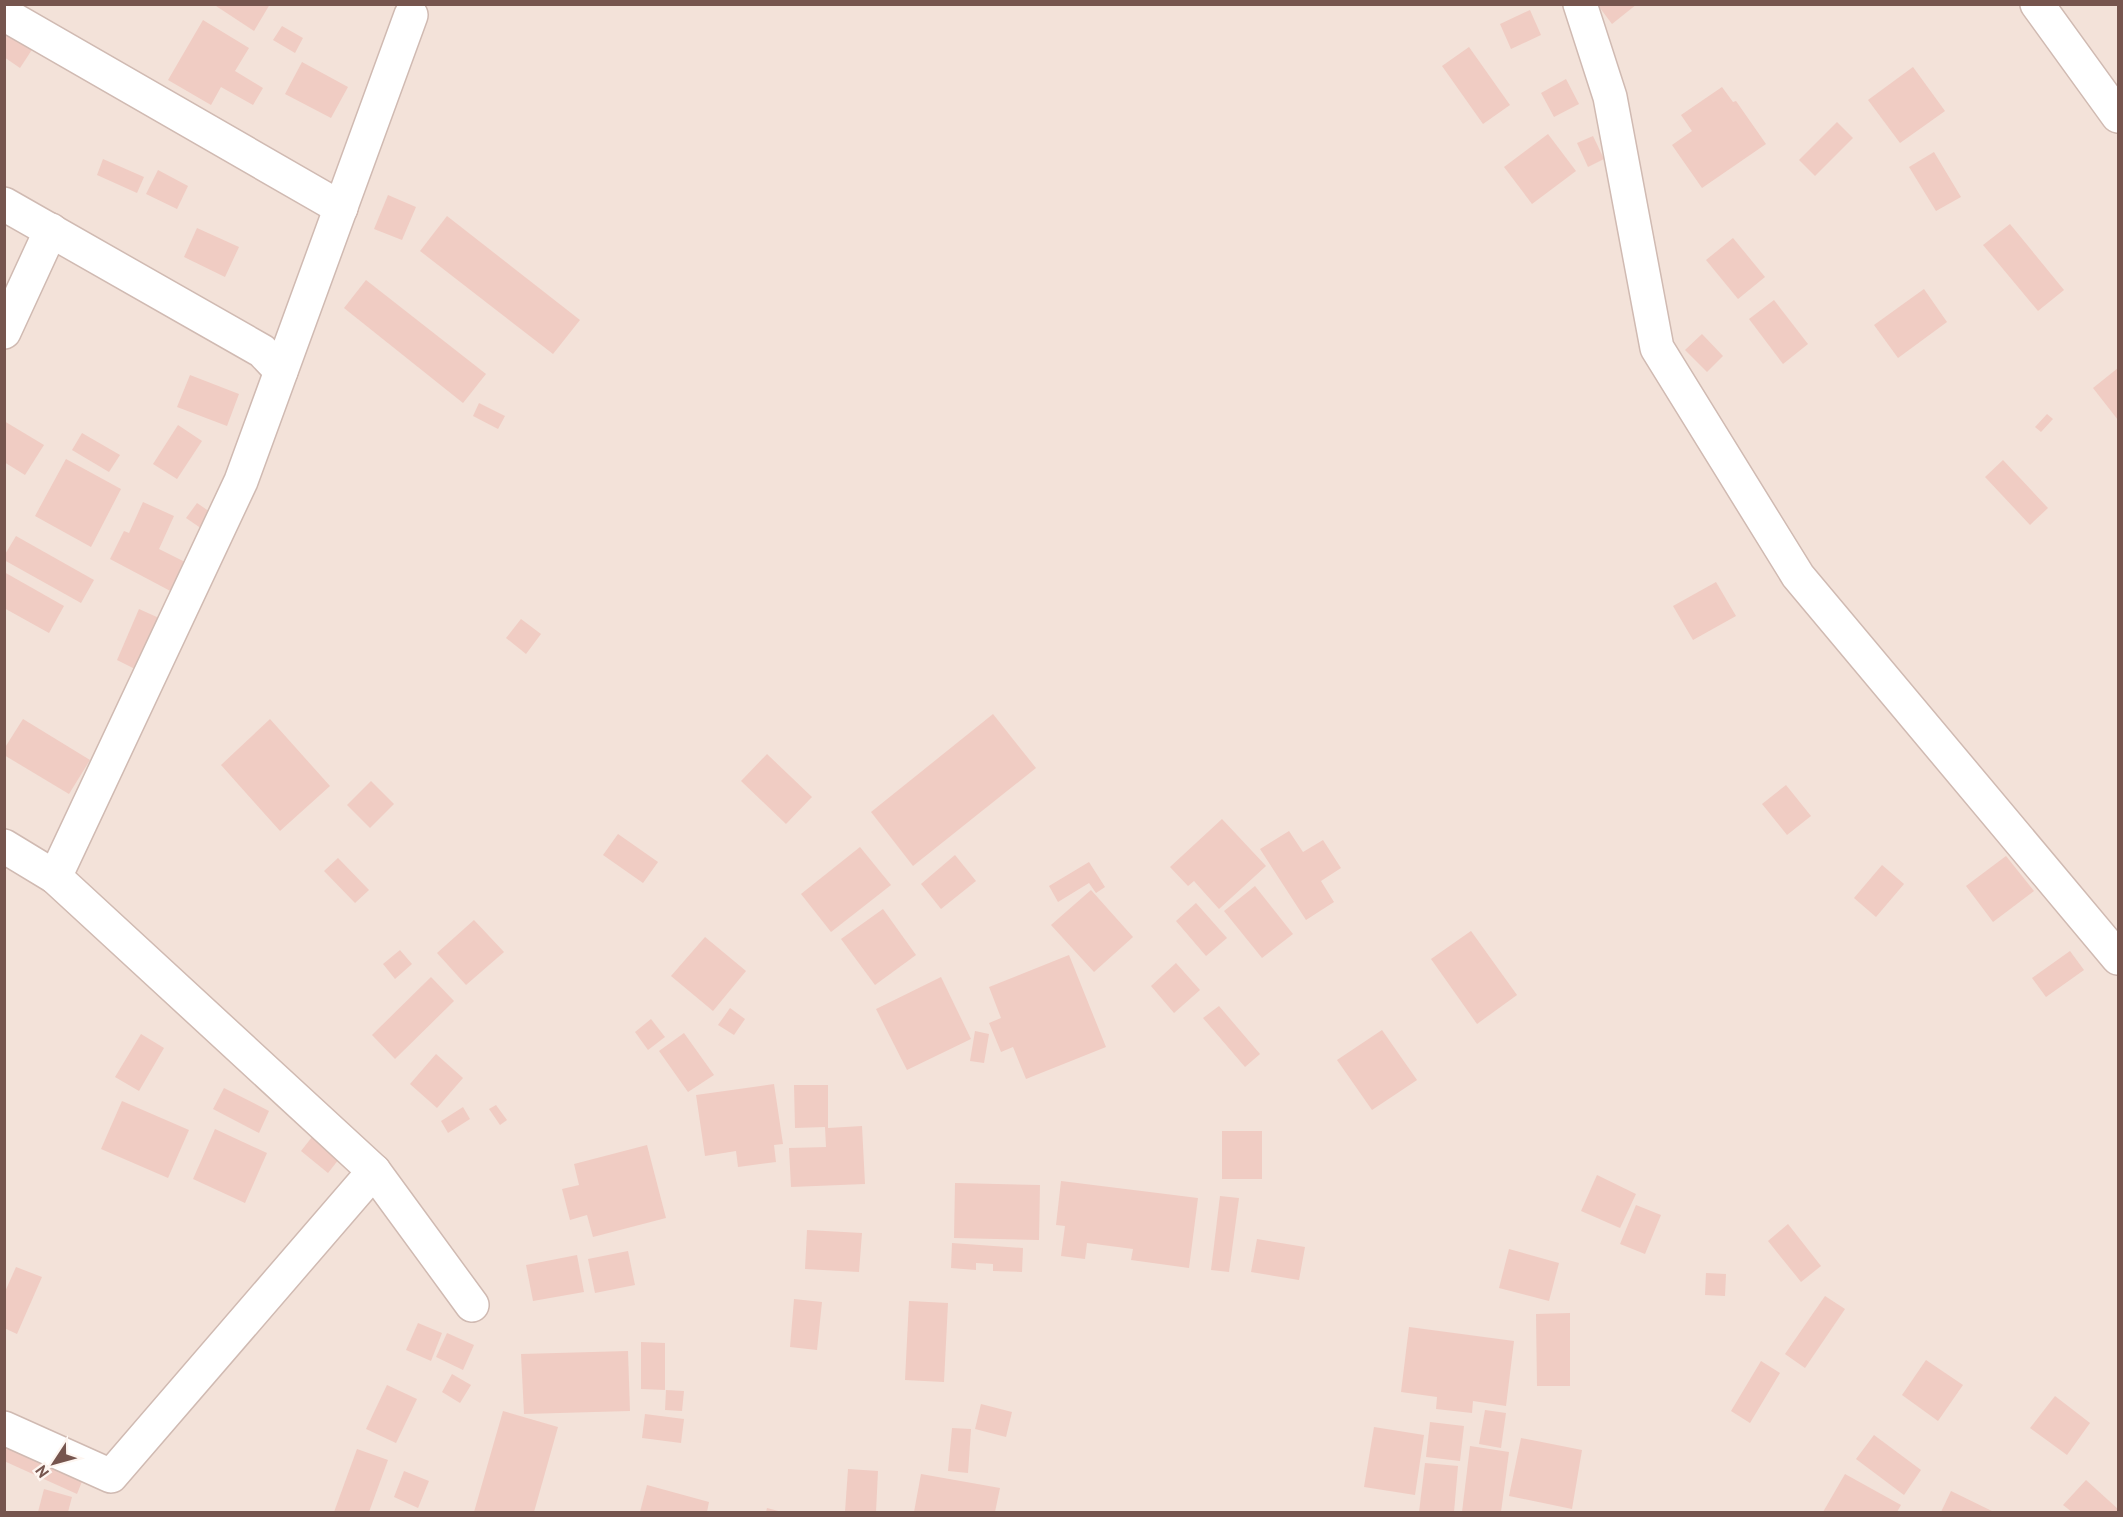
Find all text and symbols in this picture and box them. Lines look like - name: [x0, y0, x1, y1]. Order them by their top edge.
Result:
- north arrow: [24, 1433, 84, 1493]
- text: N: [31, 1462, 53, 1482]

